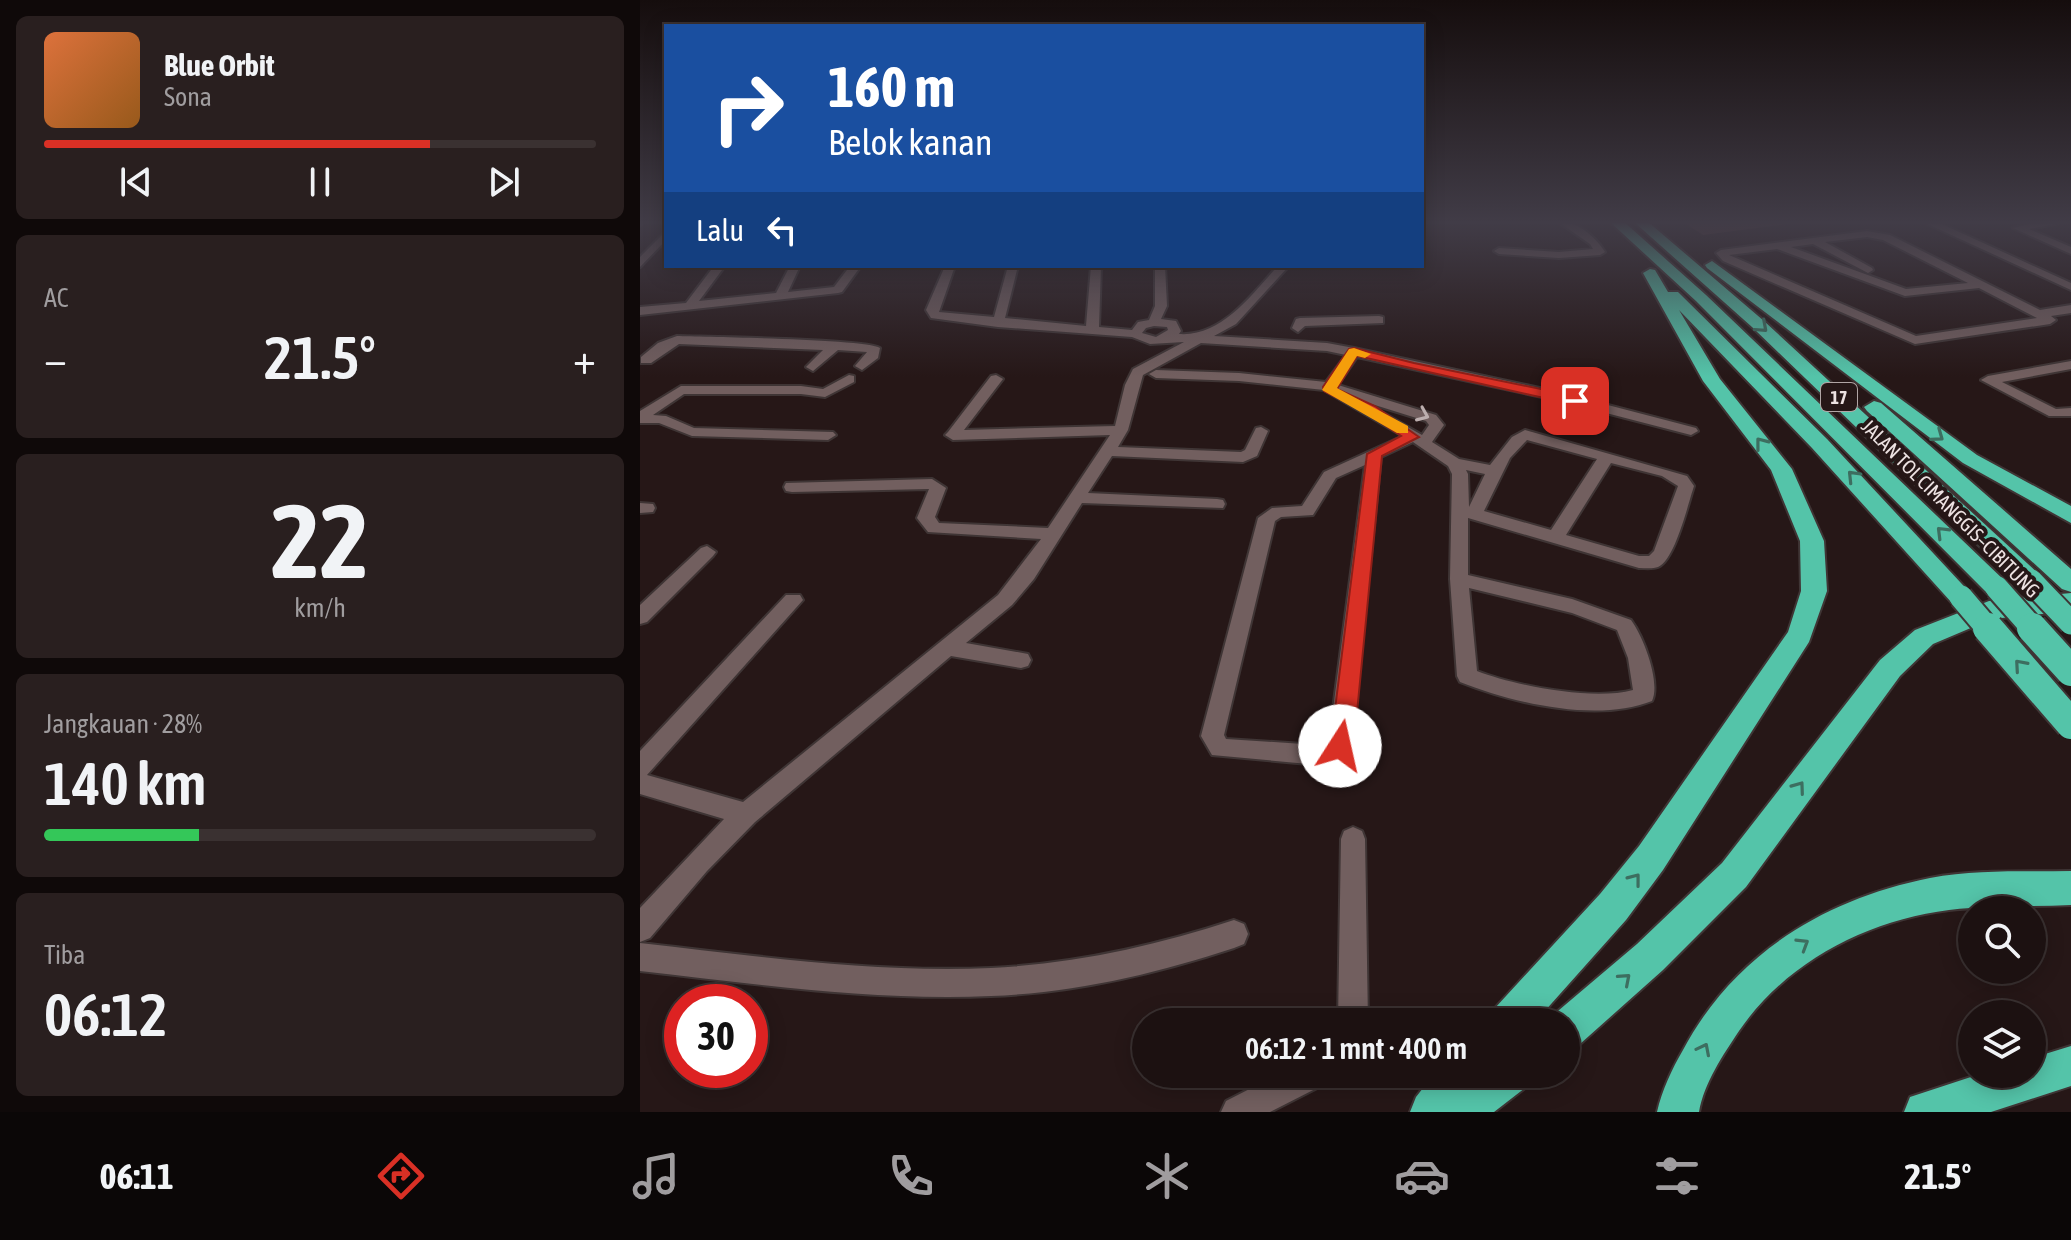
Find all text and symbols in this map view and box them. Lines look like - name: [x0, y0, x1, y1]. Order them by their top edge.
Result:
- text: Blue Orbit: [164, 48, 275, 82]
- text: 160 m: [828, 55, 955, 119]
- icon: right: [696, 56, 800, 160]
- text: Sona: [164, 82, 212, 112]
- text: Belok kanan: [828, 121, 993, 163]
- icon: previous: [114, 160, 158, 204]
- icon: pause: [298, 160, 342, 204]
- icon: next: [482, 160, 526, 204]
- icon: left: [760, 208, 804, 252]
- text: Lalu: [696, 213, 744, 247]
- text: AC: [44, 283, 68, 313]
- one-way arrow: [1753, 317, 1767, 332]
- text: 21.5°: [264, 323, 376, 392]
- text: −: [44, 333, 67, 383]
- text: +: [573, 333, 596, 383]
- pin: [1541, 367, 1609, 435]
- icon: arrive: [1553, 379, 1597, 423]
- road number: 17: [1821, 383, 1857, 411]
- one-way arrow: [1415, 406, 1429, 422]
- street label: JALAN TOL CIMANGGIS–CIBITUNG: [1857, 414, 2045, 602]
- one-way arrow: [1930, 426, 1944, 441]
- one-way arrow: [1756, 437, 1770, 452]
- one-way arrow: [1848, 471, 1862, 486]
- text: 22: [271, 481, 369, 600]
- one-way arrow: [1937, 527, 1951, 542]
- text: km/h: [294, 593, 346, 623]
- one-way arrow: [2015, 660, 2030, 674]
- position arrow: [1298, 704, 1382, 788]
- text: Jangkauan · 28%: [44, 709, 202, 739]
- text: 140 km: [44, 749, 206, 818]
- one-way arrow: [1789, 781, 1804, 796]
- one-way arrow: [1625, 873, 1639, 888]
- map controls: [1958, 896, 2046, 1088]
- button: search: [1958, 896, 2046, 984]
- one-way arrow: [1794, 939, 1809, 954]
- text: Tiba: [44, 940, 85, 970]
- one-way arrow: [1615, 974, 1630, 988]
- text: 06:12: [44, 980, 167, 1049]
- speed limit sign: 30: [664, 984, 768, 1088]
- button: layers: [1958, 1000, 2046, 1088]
- text: 06:12 · 1 mnt · 400 m: [1245, 1031, 1467, 1065]
- one-way arrow: [1694, 1043, 1710, 1057]
- icon: directions: [373, 1148, 429, 1204]
- icon: music: [628, 1148, 684, 1204]
- icon: phone: [883, 1148, 939, 1204]
- icon: climate: [1139, 1148, 1195, 1204]
- icon: car: [1394, 1148, 1450, 1204]
- icon: filters: [1649, 1148, 1705, 1204]
- text: 06:11: [100, 1155, 174, 1197]
- text: 21.5°: [1904, 1155, 1971, 1197]

